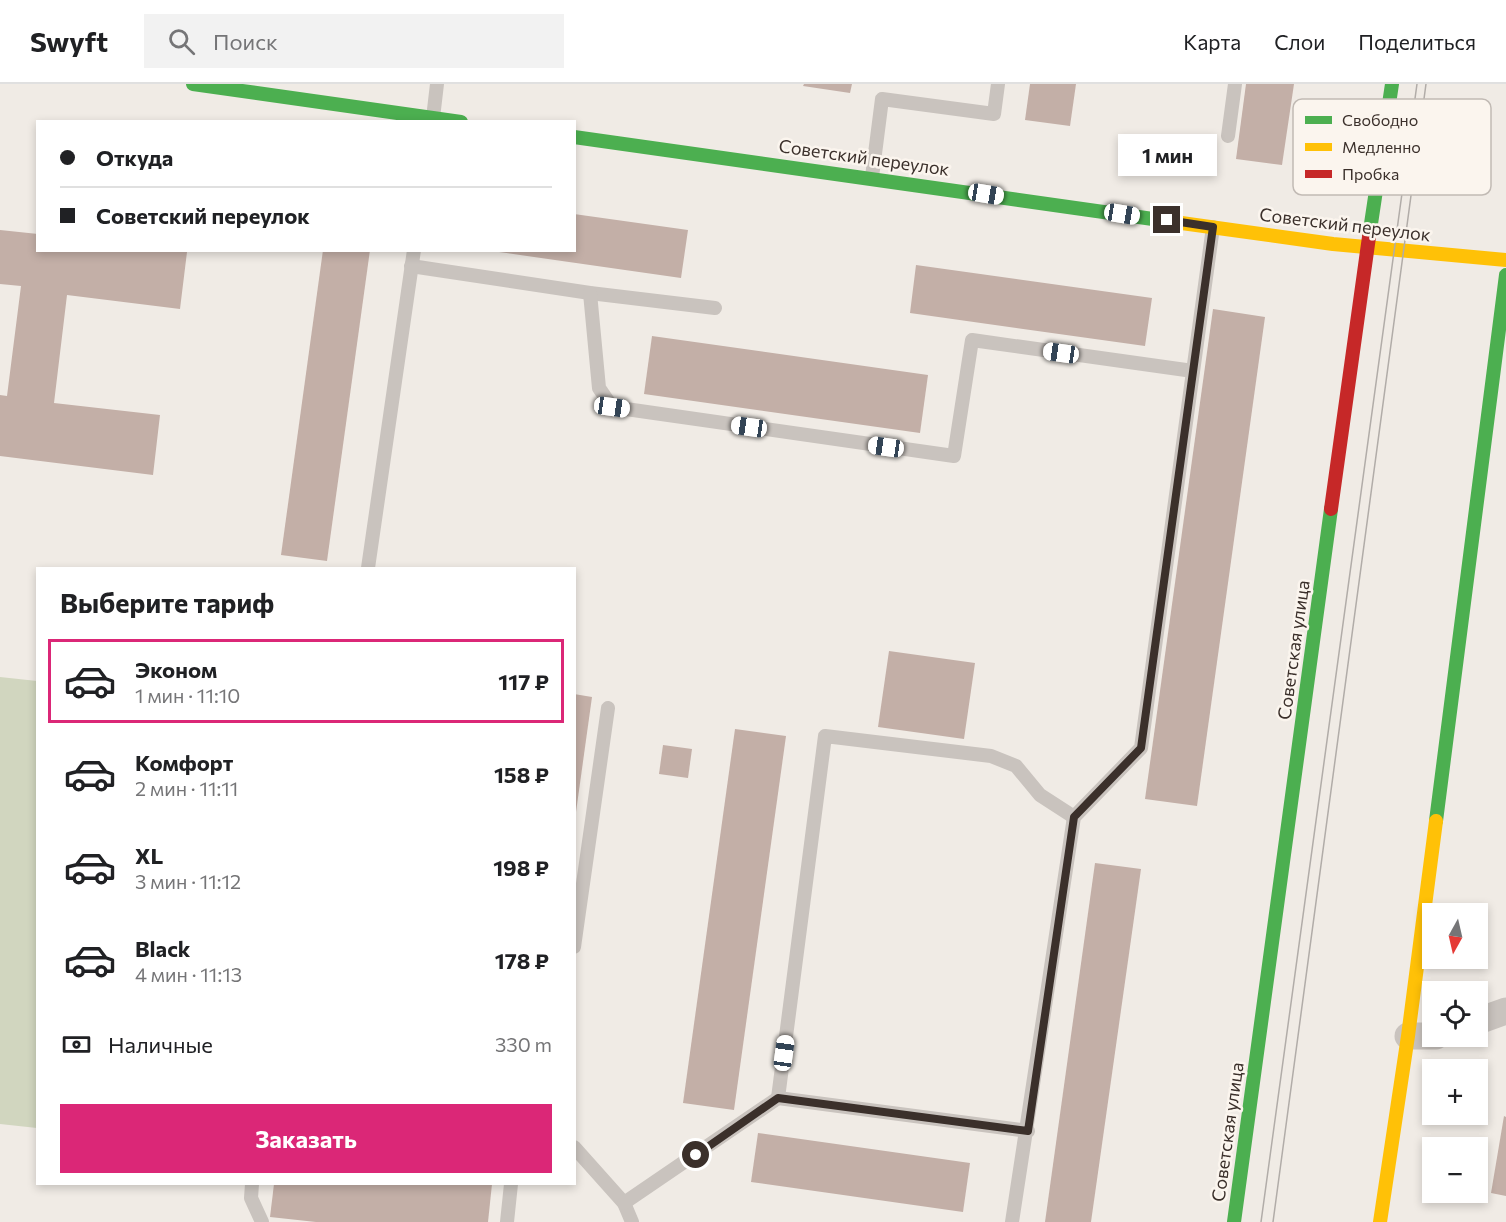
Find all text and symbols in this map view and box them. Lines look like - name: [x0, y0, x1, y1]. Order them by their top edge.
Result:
- search box: [144, 14, 564, 68]
- text: Swyft: [30, 24, 108, 58]
- icon: search: [165, 25, 198, 58]
- text: Поиск: [213, 28, 278, 55]
- text: Карта: [1183, 29, 1241, 54]
- text: Слои: [1274, 29, 1325, 54]
- text: Поделиться: [1358, 29, 1476, 54]
- legend: [1293, 99, 1491, 195]
- text: Свободно: [1342, 110, 1418, 129]
- callout: 1 мин: [1118, 133, 1216, 175]
- street label: Советский переулок: [777, 134, 951, 180]
- text: Медленно: [1342, 137, 1421, 156]
- text: 1 мин: [1142, 143, 1193, 167]
- text: Откуда: [96, 144, 173, 171]
- text: Пробка: [1342, 164, 1399, 183]
- car: [967, 182, 1005, 206]
- text: Советский переулок: [96, 202, 310, 229]
- car: [1103, 202, 1141, 226]
- street label: Советский переулок: [1258, 203, 1432, 245]
- route end: [1153, 206, 1180, 233]
- car: [1042, 342, 1080, 364]
- car: [593, 396, 631, 418]
- car: [730, 416, 768, 438]
- car: [867, 436, 905, 458]
- street label: Советская улица: [1272, 579, 1314, 721]
- text: Выберите тариф: [60, 586, 274, 619]
- icon: car: [63, 654, 117, 708]
- text: Эконом: [135, 656, 217, 683]
- text: 117 ₽: [498, 668, 549, 695]
- text: 1 мин · 11:10: [135, 683, 240, 707]
- icon: car: [63, 747, 117, 801]
- text: Комфорт: [135, 749, 233, 776]
- text: 158 ₽: [494, 761, 549, 788]
- text: 2 мин · 11:11: [135, 776, 238, 800]
- icon: car: [63, 840, 117, 894]
- text: XL: [135, 842, 163, 869]
- text: 198 ₽: [493, 854, 549, 881]
- text: 3 мин · 11:12: [135, 869, 241, 893]
- north arrow: [1422, 903, 1488, 969]
- map controls: [1422, 903, 1488, 1203]
- icon: car: [63, 933, 117, 987]
- text: Black: [135, 935, 190, 962]
- text: 178 ₽: [495, 947, 549, 974]
- text: 4 мин · 11:13: [135, 962, 242, 986]
- button: locate: [1422, 981, 1488, 1047]
- icon: cash: [60, 1028, 93, 1061]
- text: Наличные: [108, 1031, 213, 1058]
- text: 330 m: [495, 1032, 552, 1056]
- car: [773, 1034, 795, 1072]
- button: +: [1422, 1059, 1488, 1125]
- street label: Советская улица: [1206, 1061, 1248, 1203]
- button: Заказать: [60, 1104, 552, 1173]
- button: −: [1422, 1137, 1488, 1203]
- route start: [682, 1141, 709, 1168]

